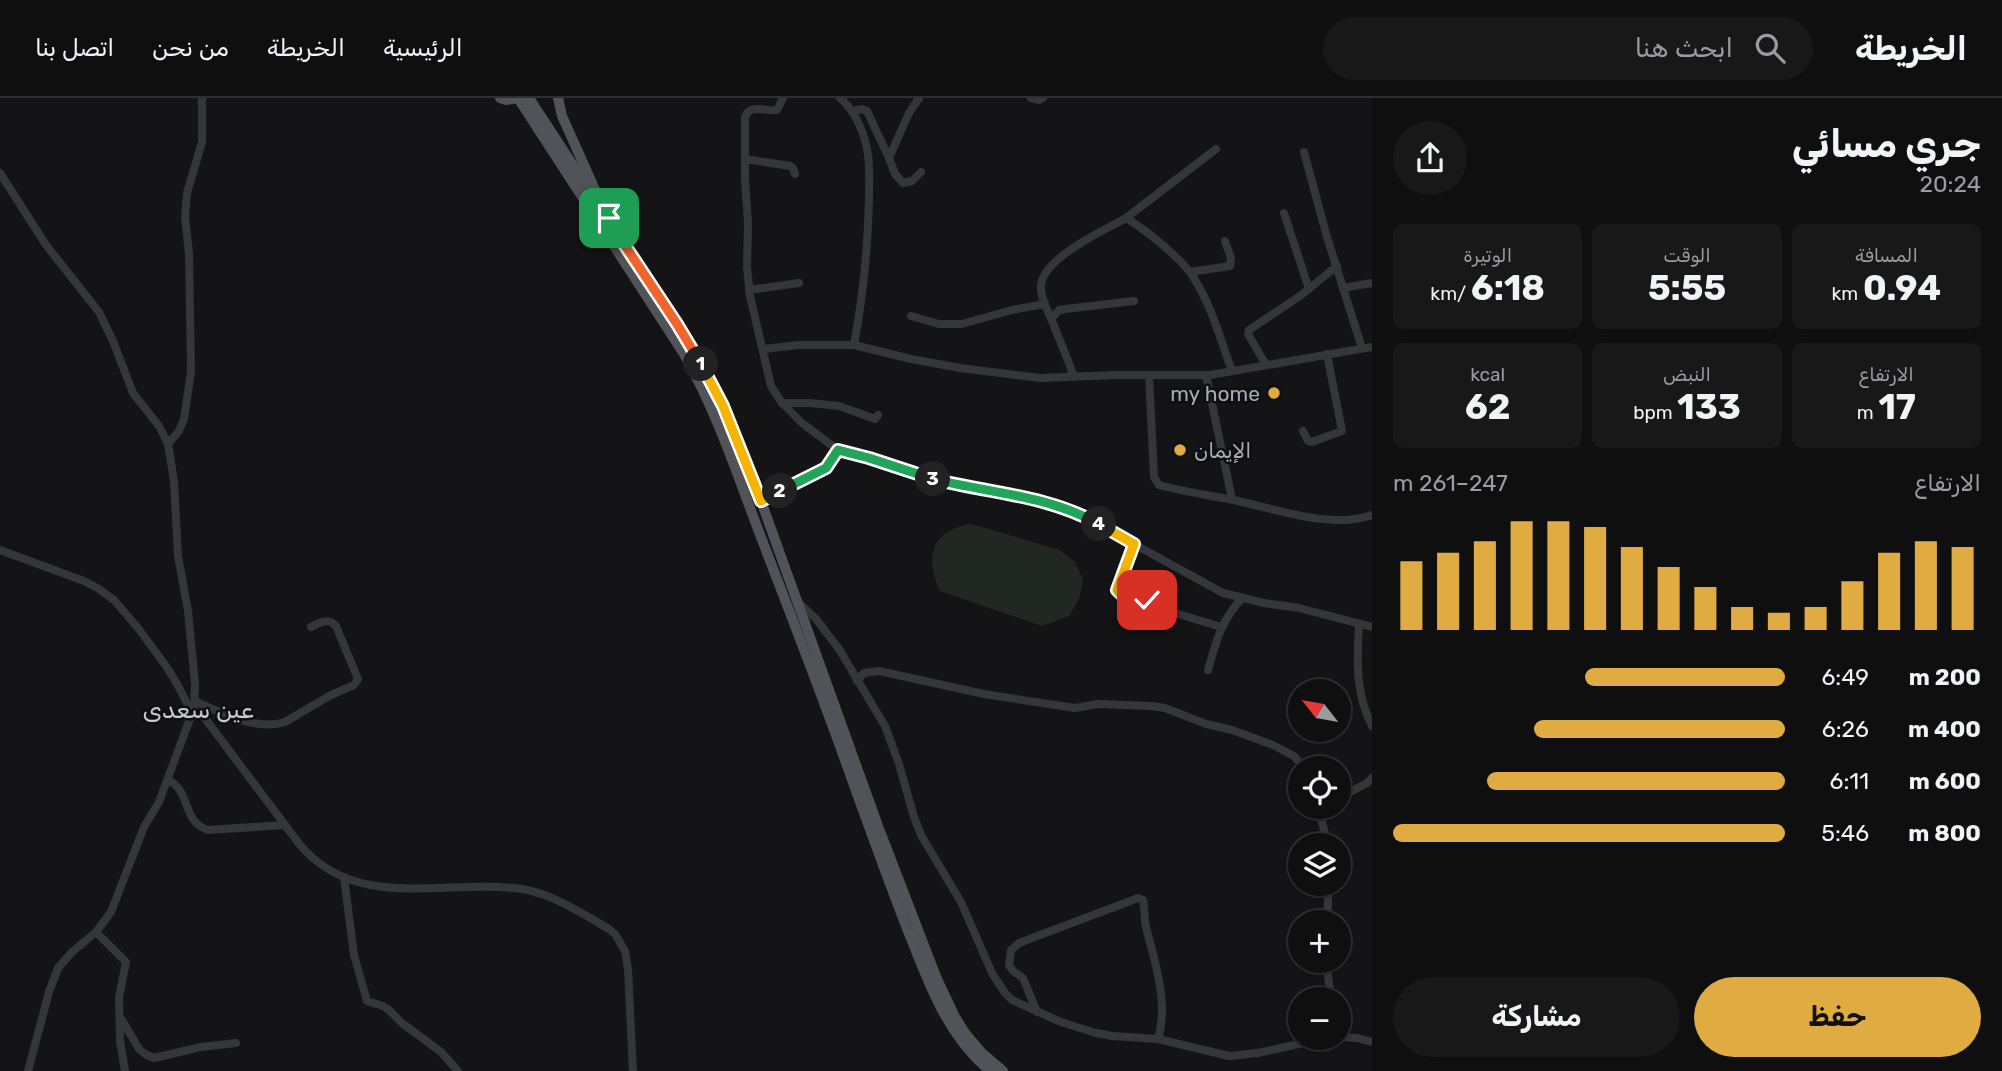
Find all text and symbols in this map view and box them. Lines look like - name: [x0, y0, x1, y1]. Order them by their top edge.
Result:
- search box: [1323, 17, 1813, 80]
- icon: search: [1751, 29, 1789, 67]
- text: الخريطة: [1855, 29, 1967, 68]
- text: ابحث هنا: [1635, 33, 1733, 64]
- text: اتصل بنا: [35, 34, 114, 62]
- text: من نحن: [152, 34, 229, 62]
- text: الخريطة: [267, 34, 345, 62]
- text: الرئيسية: [383, 34, 463, 62]
- button: share: [1393, 121, 1467, 195]
- text: جري مسائي: [1792, 121, 1981, 167]
- text: 20:24: [1919, 170, 1981, 198]
- pin: [579, 188, 639, 248]
- icon: arrive: [590, 199, 628, 237]
- text: الوتيرة: [1463, 244, 1512, 267]
- text: الوقت: [1663, 244, 1711, 267]
- text: المسافة: [1855, 244, 1918, 267]
- text: 6:18: [1471, 267, 1545, 309]
- text: 5:55: [1648, 267, 1726, 309]
- text: 0.94: [1863, 267, 1941, 309]
- text: /km: [1430, 282, 1471, 305]
- text: km: [1832, 282, 1863, 305]
- pin: 1: [684, 346, 718, 382]
- text: 1: [696, 352, 705, 375]
- text: kcal: [1470, 363, 1505, 386]
- text: النبض: [1663, 363, 1711, 386]
- text: الارتفاع: [1859, 363, 1914, 386]
- place label: my home: [1170, 381, 1260, 406]
- marker: my home: [1266, 385, 1282, 401]
- text: 62: [1465, 386, 1510, 428]
- text: 133: [1677, 386, 1741, 428]
- text: 17: [1878, 386, 1916, 428]
- text: bpm: [1633, 401, 1677, 424]
- text: m: [1857, 401, 1878, 424]
- place label: الإيمان: [1194, 438, 1251, 464]
- marker: الإيمان: [1172, 442, 1188, 458]
- pin: 3: [916, 462, 950, 496]
- text: 3: [926, 467, 939, 490]
- text: 247–261 m: [1393, 469, 1508, 497]
- text: الارتفاع: [1915, 469, 1981, 497]
- pin: 2: [762, 474, 798, 508]
- text: 2: [773, 479, 786, 502]
- pin: 4: [1082, 506, 1116, 542]
- text: 4: [1092, 512, 1105, 535]
- pin: [1117, 570, 1177, 630]
- icon: check: [1128, 581, 1166, 619]
- text: 6:49: [1822, 663, 1869, 691]
- text: 200 m: [1909, 663, 1981, 691]
- north arrow: [1288, 679, 1351, 742]
- map controls: [1288, 679, 1351, 1050]
- district label: عين سعدى: [142, 696, 254, 724]
- text: 6:26: [1822, 715, 1869, 743]
- text: 400 m: [1908, 715, 1981, 743]
- button: locate: [1288, 756, 1351, 819]
- text: 6:11: [1830, 767, 1869, 795]
- text: 600 m: [1909, 767, 1981, 795]
- text: 5:46: [1821, 819, 1869, 847]
- text: 800 m: [1908, 819, 1981, 847]
- button: layers: [1288, 833, 1351, 896]
- button: +: [1288, 910, 1351, 973]
- button: مشاركة: [1393, 977, 1680, 1057]
- button: حفظ: [1694, 977, 1981, 1057]
- button: −: [1288, 987, 1351, 1050]

